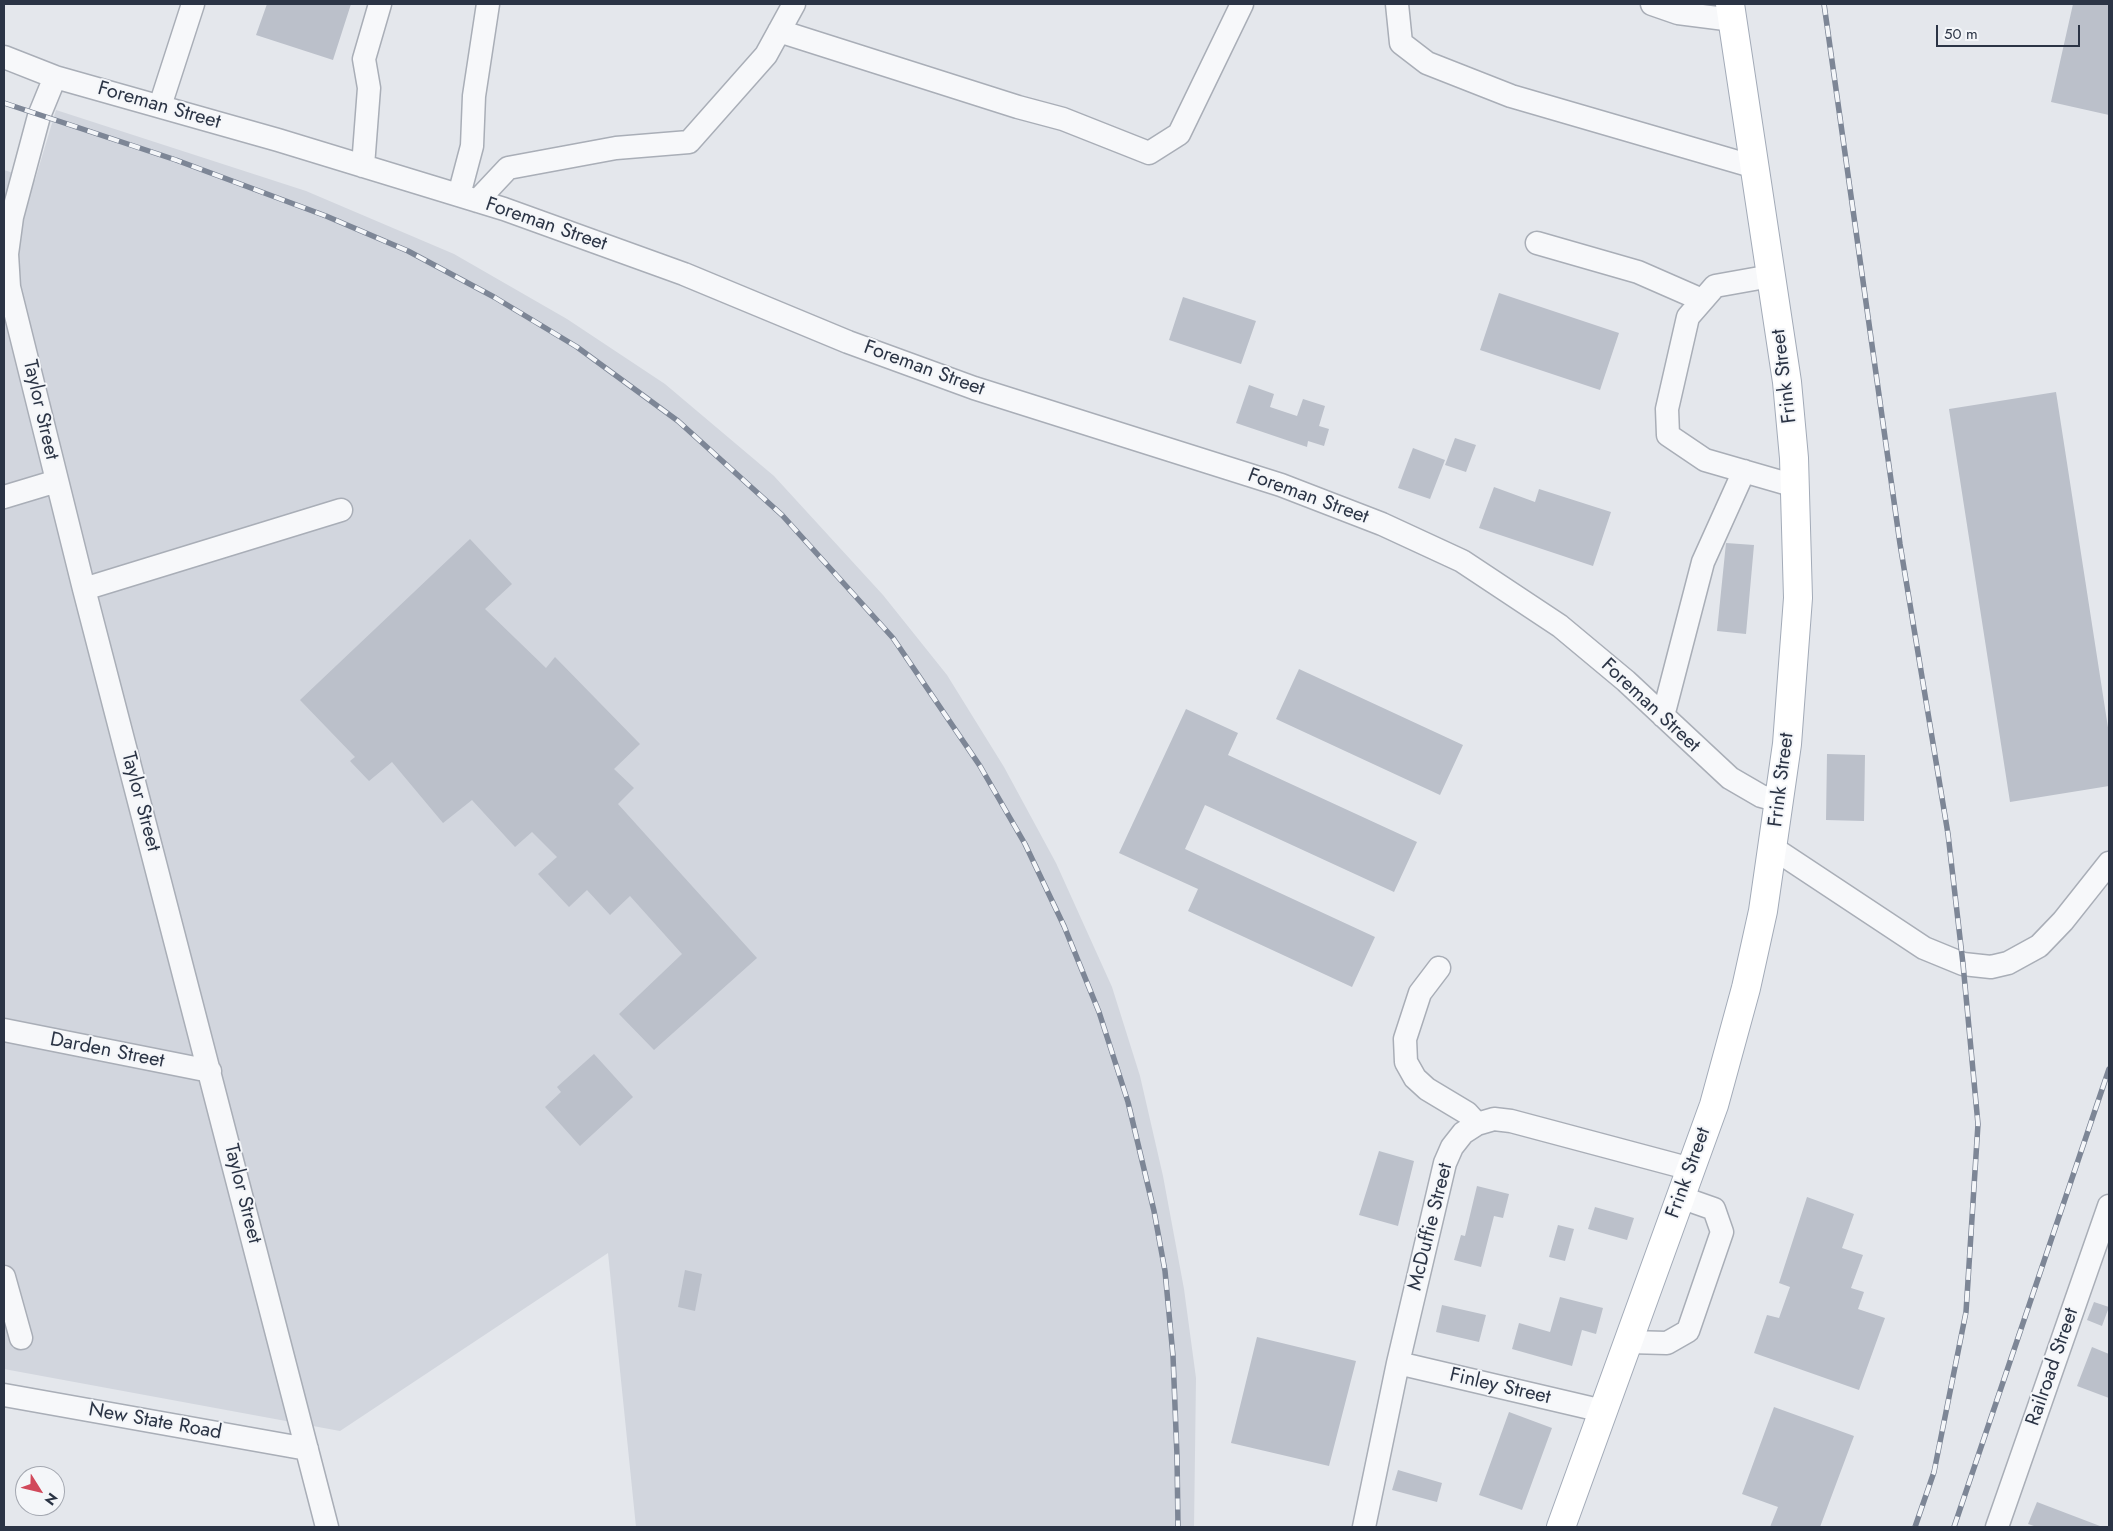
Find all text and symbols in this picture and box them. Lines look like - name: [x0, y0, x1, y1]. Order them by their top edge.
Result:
- scale bar: [1938, 15, 2082, 47]
- text: 50 m: [1944, 23, 1978, 45]
- street label: Foreman Street: [95, 77, 223, 135]
- street label: Foreman Street: [482, 193, 610, 257]
- street label: Frink Street: [1767, 328, 1803, 424]
- street label: Foreman Street: [860, 336, 988, 402]
- street label: Taylor Street: [17, 358, 63, 462]
- street label: Foreman Street: [1244, 464, 1372, 530]
- street label: Foreman Street: [1596, 654, 1704, 758]
- street label: Frink Street: [1764, 732, 1800, 828]
- street label: Taylor Street: [115, 750, 165, 854]
- street label: Darden Street: [48, 1028, 166, 1074]
- street label: Frink Street: [1662, 1124, 1716, 1222]
- street label: Taylor Street: [218, 1142, 266, 1246]
- street label: McDuffie Street: [1404, 1161, 1458, 1293]
- street label: Railroad Street: [2022, 1305, 2084, 1429]
- street label: Finley Street: [1447, 1364, 1553, 1410]
- street label: New State Road: [87, 1398, 223, 1446]
- north arrow: [15, 1466, 65, 1516]
- text: N: [40, 1489, 63, 1510]

